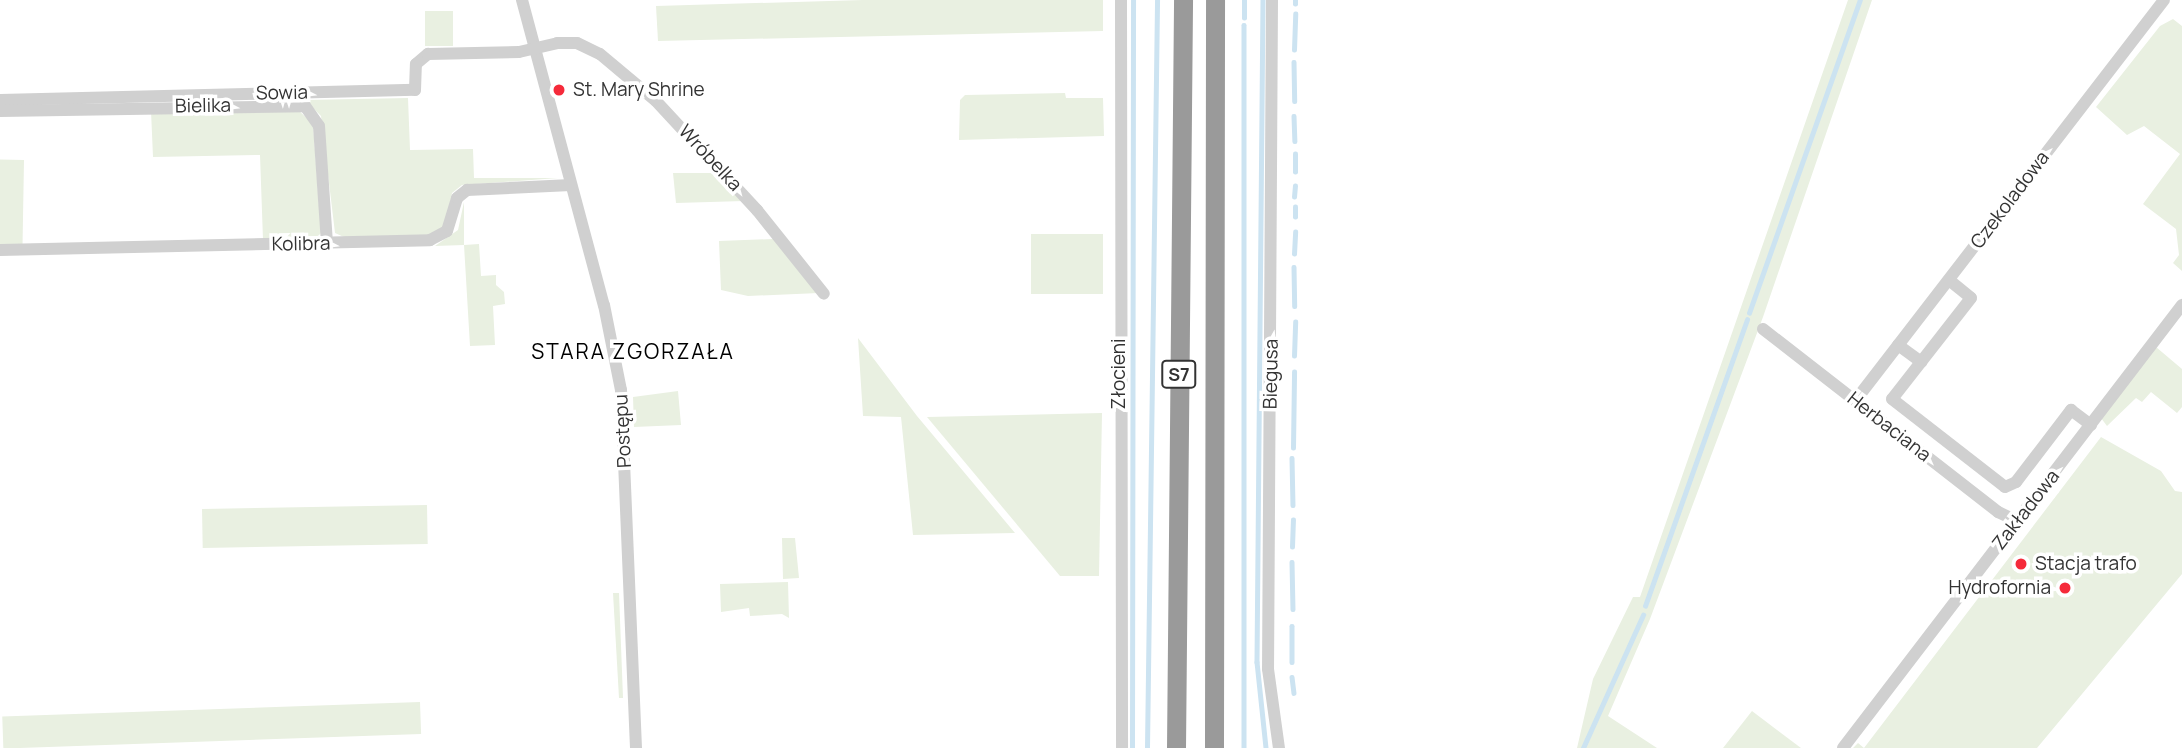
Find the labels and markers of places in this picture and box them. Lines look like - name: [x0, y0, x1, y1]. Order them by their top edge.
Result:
- place label: St. Mary Shrine: [573, 79, 705, 101]
- marker: St. Mary Shrine: [551, 82, 567, 98]
- place label: Stacja trafo: [2035, 553, 2137, 575]
- marker: Stacja trafo: [2013, 556, 2029, 572]
- place label: Hydrofornia: [1948, 577, 2051, 599]
- marker: Hydrofornia: [2057, 580, 2073, 596]

